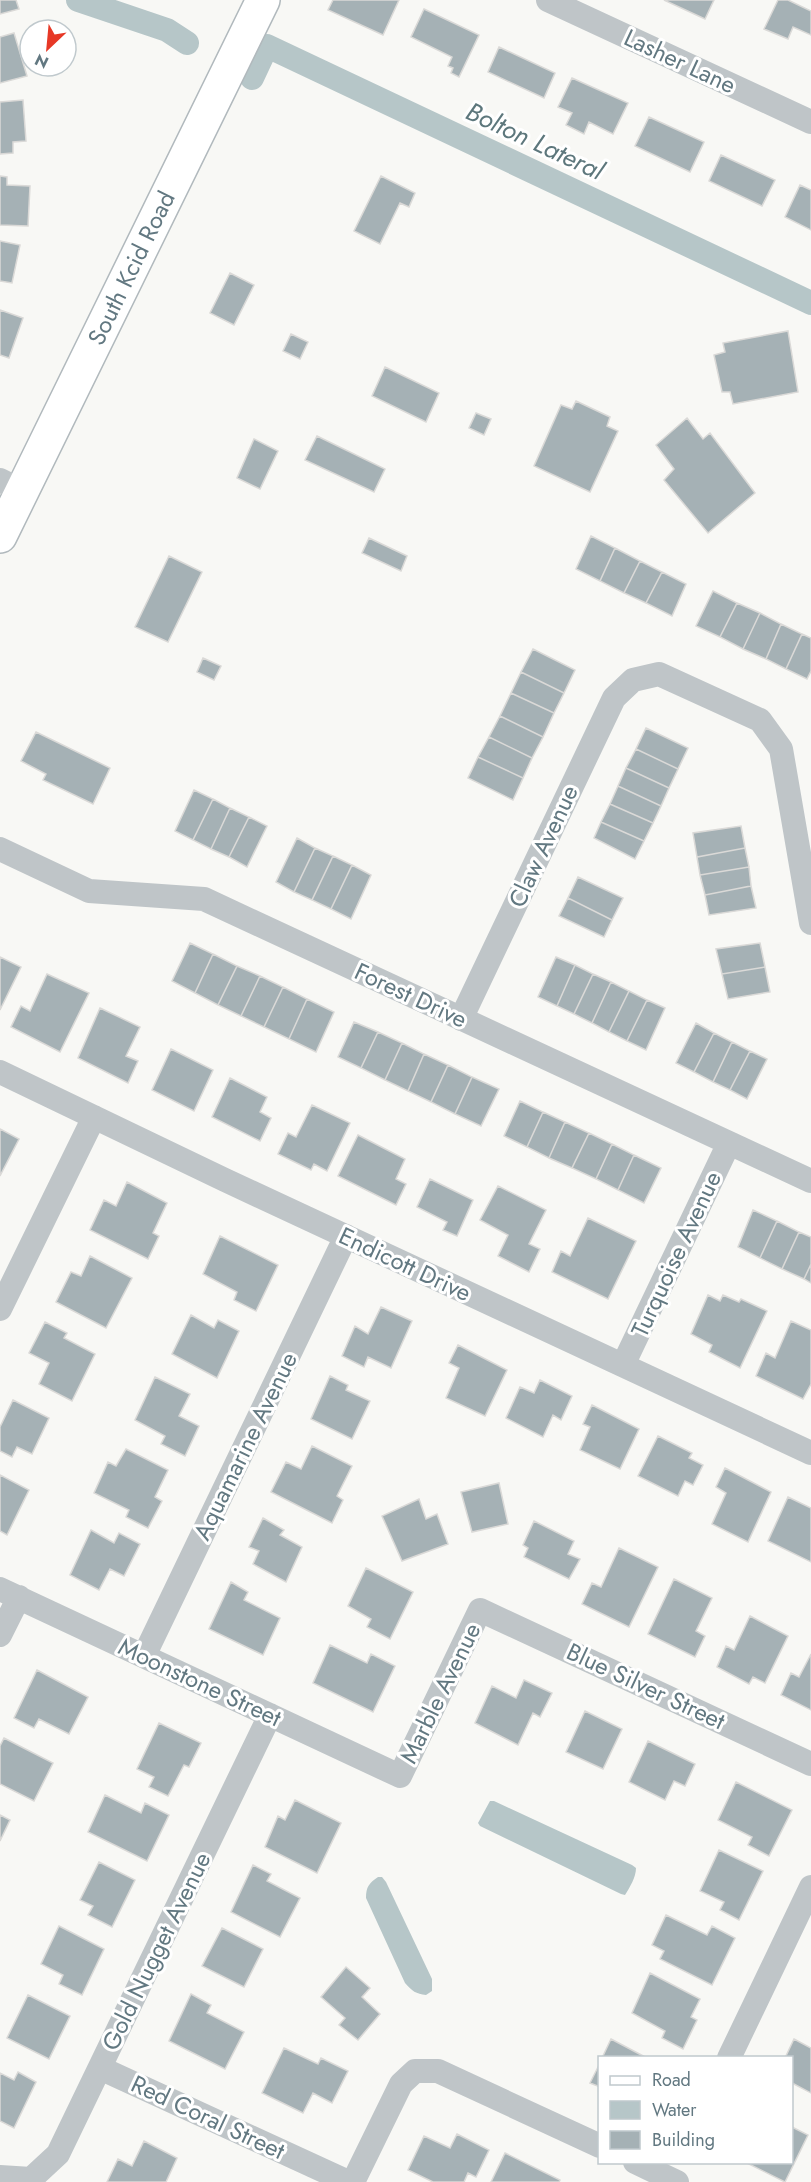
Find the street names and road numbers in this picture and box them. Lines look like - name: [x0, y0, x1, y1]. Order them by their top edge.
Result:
- street label: Lasher Lane: [618, 20, 742, 102]
- street label: South Kcid Road: [79, 185, 183, 351]
- street label: Claw Avenue: [499, 779, 587, 913]
- street label: Forest Drive: [349, 954, 473, 1036]
- street label: Turquoise Avenue: [622, 1165, 730, 1343]
- street label: Endicott Drive: [333, 1218, 477, 1310]
- street label: Aquamarine Avenue: [184, 1346, 306, 1546]
- street label: Marble Avenue: [391, 1617, 489, 1769]
- street label: Moonstone Street: [113, 1629, 287, 1735]
- street label: Blue Silver Street: [561, 1634, 731, 1738]
- street label: Gold Nugget Avenue: [93, 1846, 219, 2056]
- street label: Red Coral Street: [125, 2066, 291, 2168]

